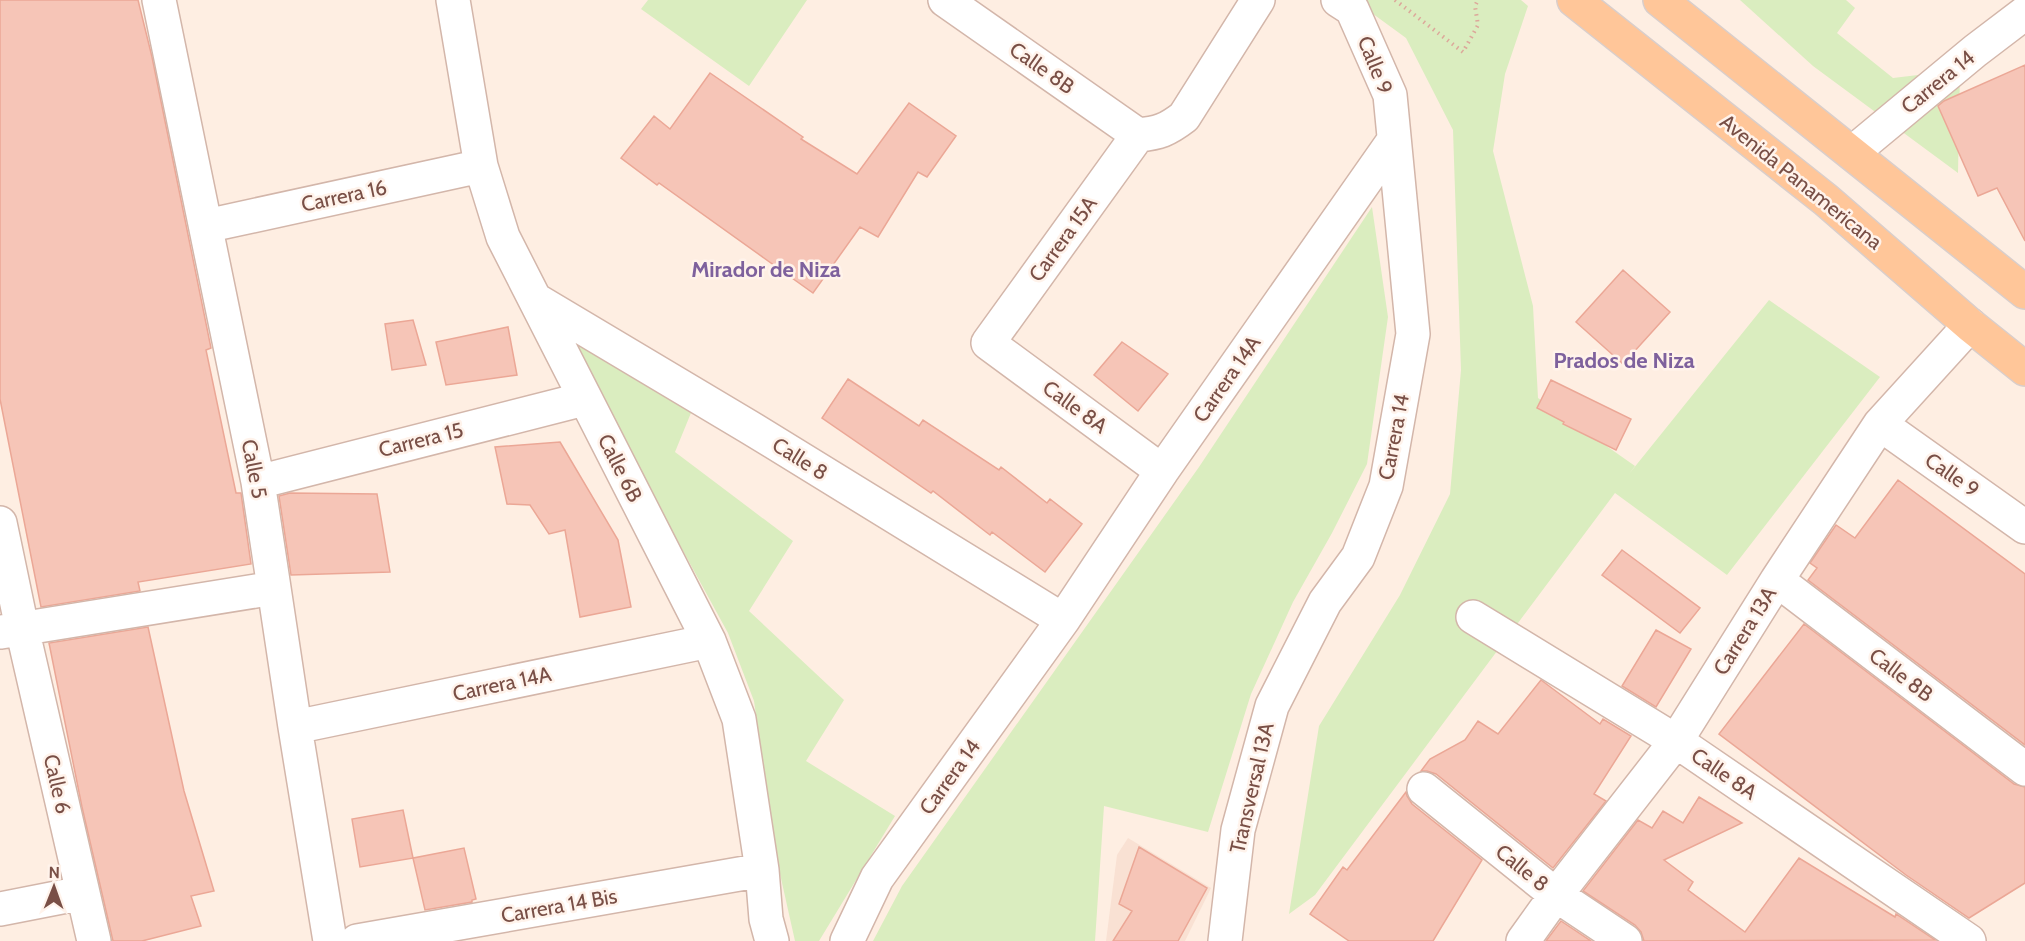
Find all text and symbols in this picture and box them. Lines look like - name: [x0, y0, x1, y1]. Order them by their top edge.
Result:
- street label: Calle 9: [1353, 32, 1398, 97]
- street label: Calle 8B: [1005, 36, 1080, 99]
- street label: Carrera 14: [1896, 45, 1979, 119]
- street label: Avenida Panamericana: [1715, 109, 1887, 255]
- street label: Carrera 16: [299, 174, 389, 217]
- street label: Carrera 15A: [1023, 191, 1102, 286]
- district label: Mirador de Niza: [691, 256, 841, 283]
- street label: Carrera 14A: [1188, 331, 1266, 427]
- district label: Prados de Niza: [1553, 347, 1695, 374]
- street label: Calle 8A: [1038, 375, 1113, 438]
- street label: Carrera 14: [1373, 392, 1414, 482]
- street label: Carrera 15: [376, 417, 466, 462]
- street label: Calle 6B: [593, 430, 648, 506]
- street label: Calle 8: [768, 432, 833, 485]
- street label: Calle 5: [237, 437, 272, 501]
- street label: Calle 9: [1920, 447, 1984, 502]
- street label: Carrera 13A: [1708, 582, 1781, 679]
- street label: Calle 8B: [1864, 642, 1938, 707]
- street label: Carrera 14A: [450, 661, 553, 706]
- street label: Transversal 13A: [1224, 720, 1279, 856]
- street label: Carrera 14: [914, 734, 985, 819]
- street label: Calle 8A: [1687, 743, 1762, 805]
- street label: Calle 6: [39, 752, 76, 816]
- street label: Calle 8: [1491, 839, 1554, 897]
- north arrow: [24, 857, 84, 917]
- text: N: [48, 863, 60, 882]
- street label: Carrera 14 Bis: [499, 883, 619, 928]

